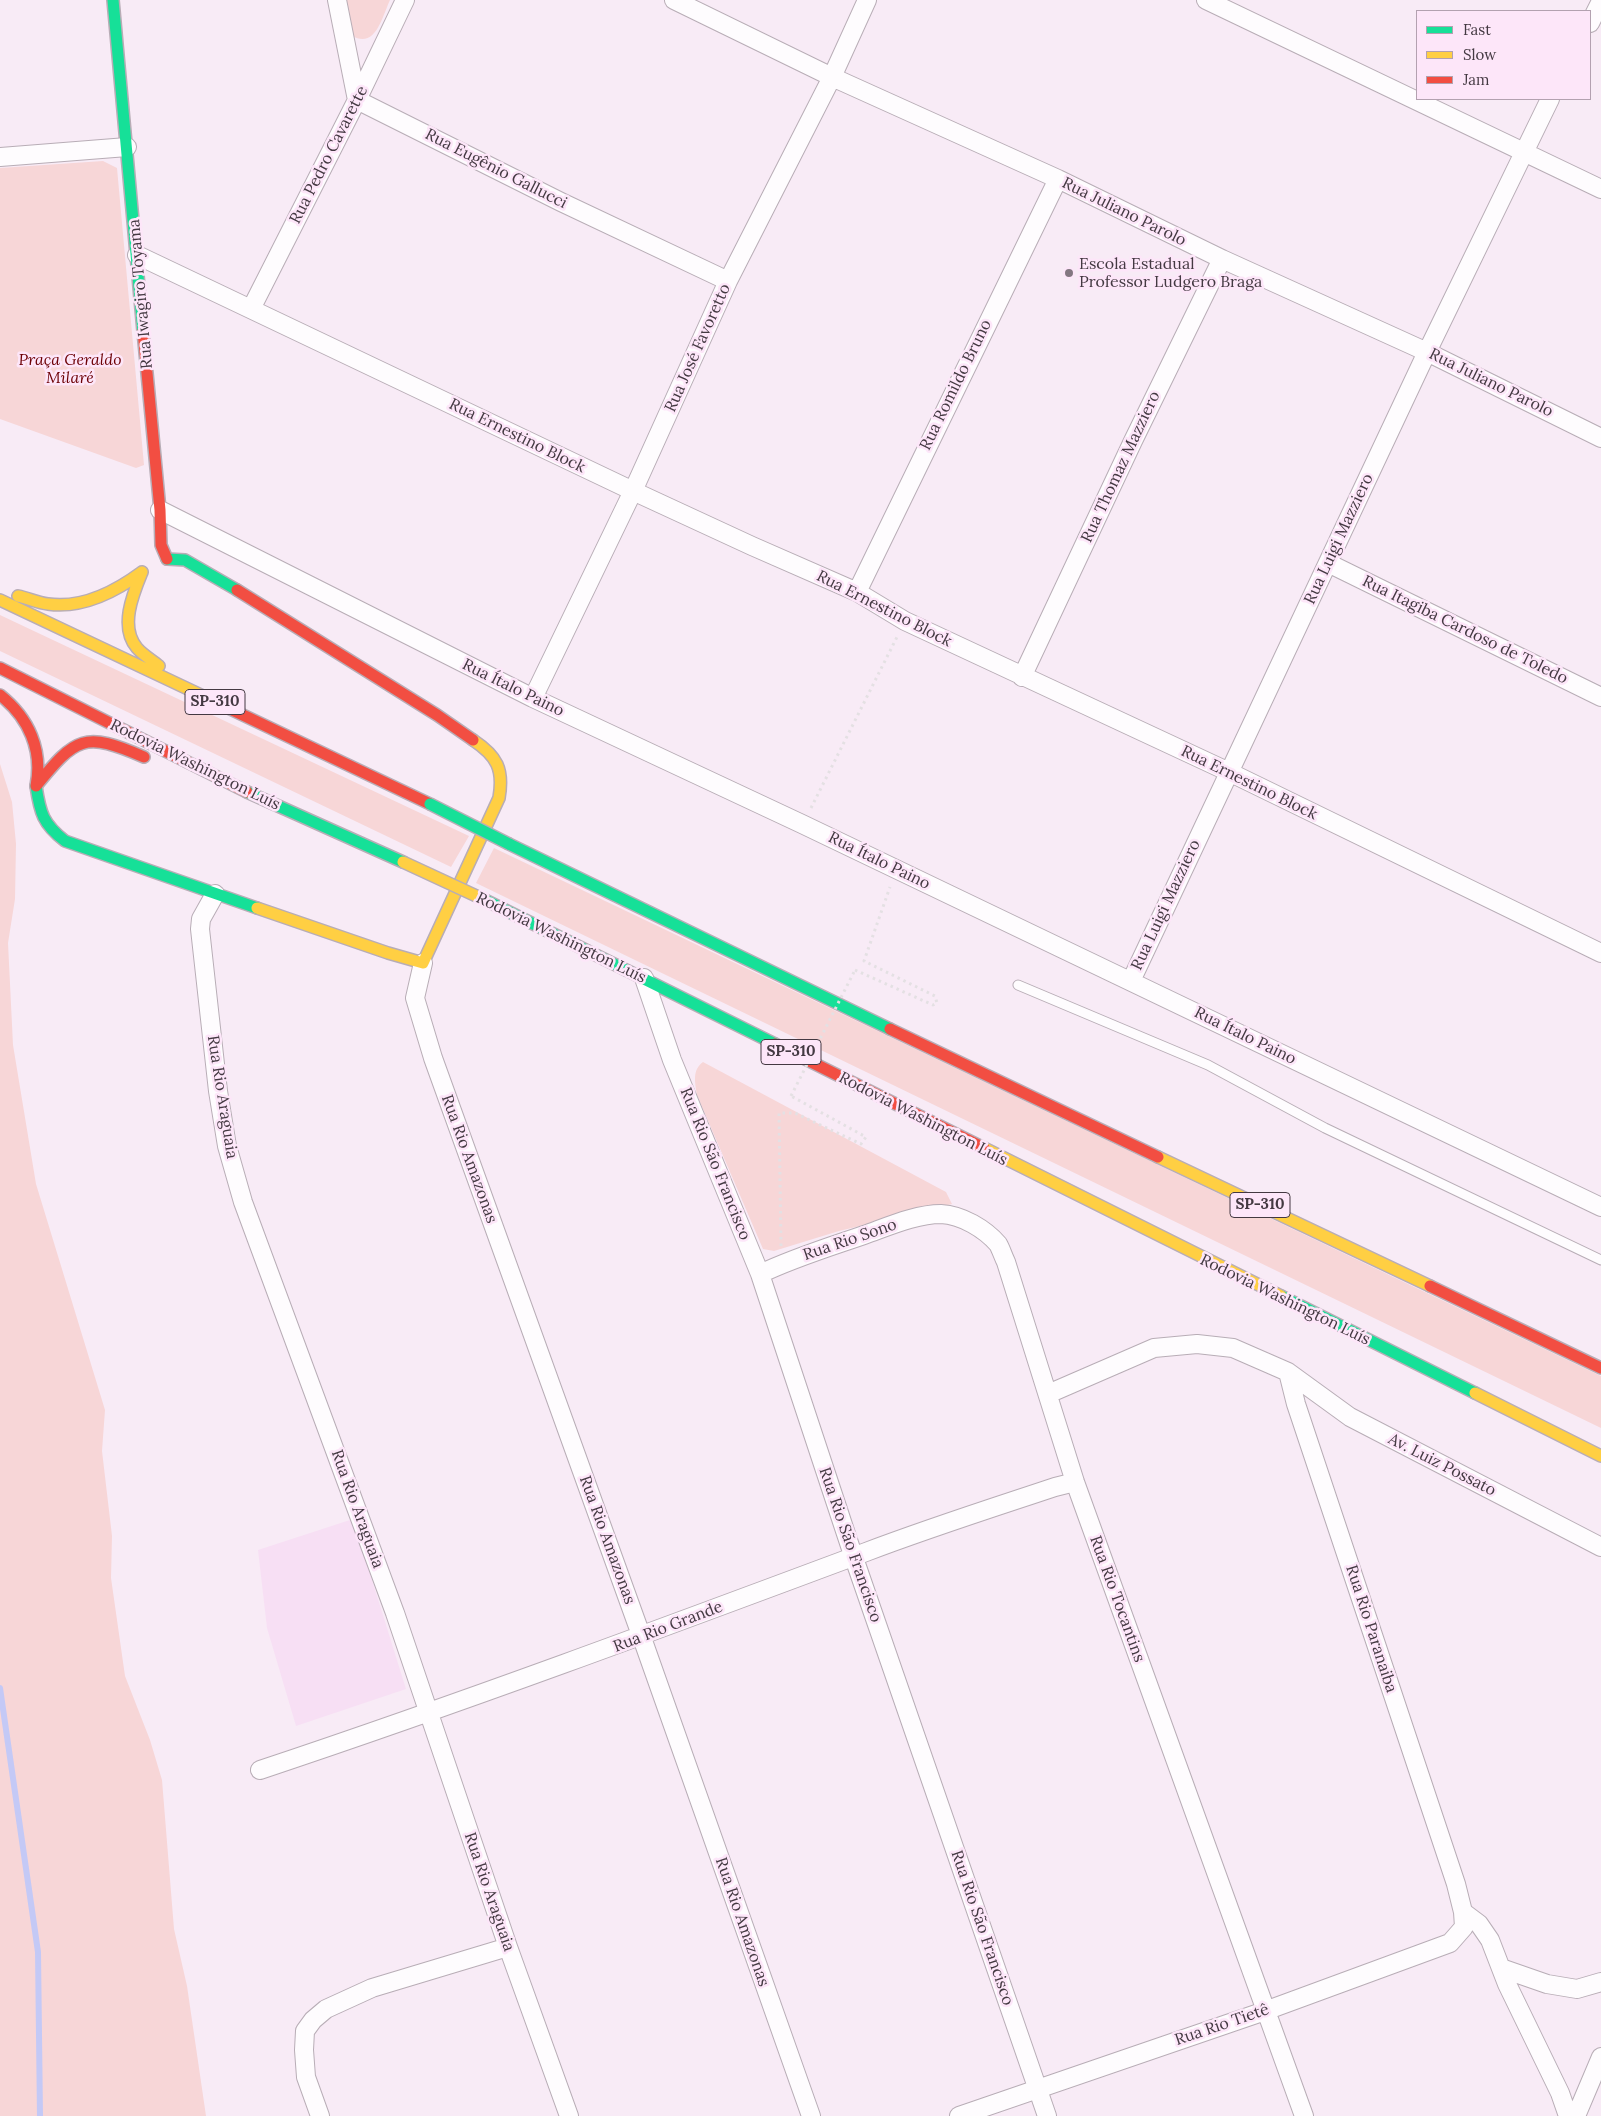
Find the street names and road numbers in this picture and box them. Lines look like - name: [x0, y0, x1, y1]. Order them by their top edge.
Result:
- street label: Rua Pedro Cavarette: [286, 83, 372, 227]
- street label: Rua Eugênio Gallucci: [422, 125, 570, 213]
- street label: Rua Juliano Parolo: [1059, 174, 1189, 250]
- street label: Rua Iwagiro Toyama: [125, 218, 157, 370]
- street label: Rua José Favoretto: [661, 281, 735, 415]
- street label: Rua Romildo Bruno: [916, 317, 996, 453]
- street label: Rua Juliano Parolo: [1426, 345, 1556, 421]
- street label: Rua Thomaz Mazziero: [1077, 388, 1165, 546]
- street label: Rua Ernestino Block: [446, 395, 588, 477]
- street label: Rua Luigi Mazziero: [1300, 471, 1378, 607]
- street label: Rua Ernestino Block: [813, 567, 955, 651]
- street label: Rua Itagiba Cardoso de Toledo: [1359, 572, 1571, 688]
- street label: Rua Ítalo Paino: [459, 655, 567, 721]
- road number: SP-310: [185, 690, 245, 714]
- street label: Rodovia Washington Luís: [107, 715, 283, 815]
- street label: Rua Ernestino Block: [1178, 742, 1320, 824]
- street label: Rua Ítalo Paino: [825, 828, 933, 894]
- street label: Rua Luigi Mazziero: [1127, 837, 1205, 973]
- street label: Rodovia Washington Luís: [473, 888, 649, 988]
- street label: Rua Ítalo Paino: [1191, 1003, 1299, 1069]
- street label: Rua Rio Araguaia: [203, 1034, 241, 1160]
- road number: SP-310: [761, 1040, 821, 1064]
- street label: Rodovia Washington Luís: [835, 1068, 1011, 1170]
- street label: Rua Rio São Francisco: [676, 1085, 754, 1243]
- street label: Rua Rio Amazonas: [437, 1092, 501, 1226]
- road number: SP-310: [1230, 1192, 1290, 1218]
- street label: Rua Rio Sono: [801, 1215, 899, 1265]
- street label: Rodovia Washington Luís: [1197, 1250, 1373, 1350]
- street label: Av. Luiz Possato: [1385, 1430, 1499, 1500]
- street label: Rua Rio Araguaia: [327, 1447, 387, 1571]
- street label: Rua Rio São Francisco: [814, 1465, 886, 1625]
- street label: Rua Rio Amazonas: [575, 1473, 639, 1607]
- street label: Rua Rio Tocantins: [1085, 1533, 1149, 1665]
- street label: Rua Rio Paranaiba: [1341, 1563, 1401, 1695]
- street label: Rua Rio Grande: [611, 1597, 725, 1657]
- street label: Rua Rio Araguaia: [460, 1830, 518, 1954]
- street label: Rua Rio São Francisco: [946, 1848, 1018, 2008]
- street label: Rua Rio Amazonas: [711, 1855, 773, 1989]
- street label: Rua Rio Tietê: [1172, 2000, 1272, 2050]

